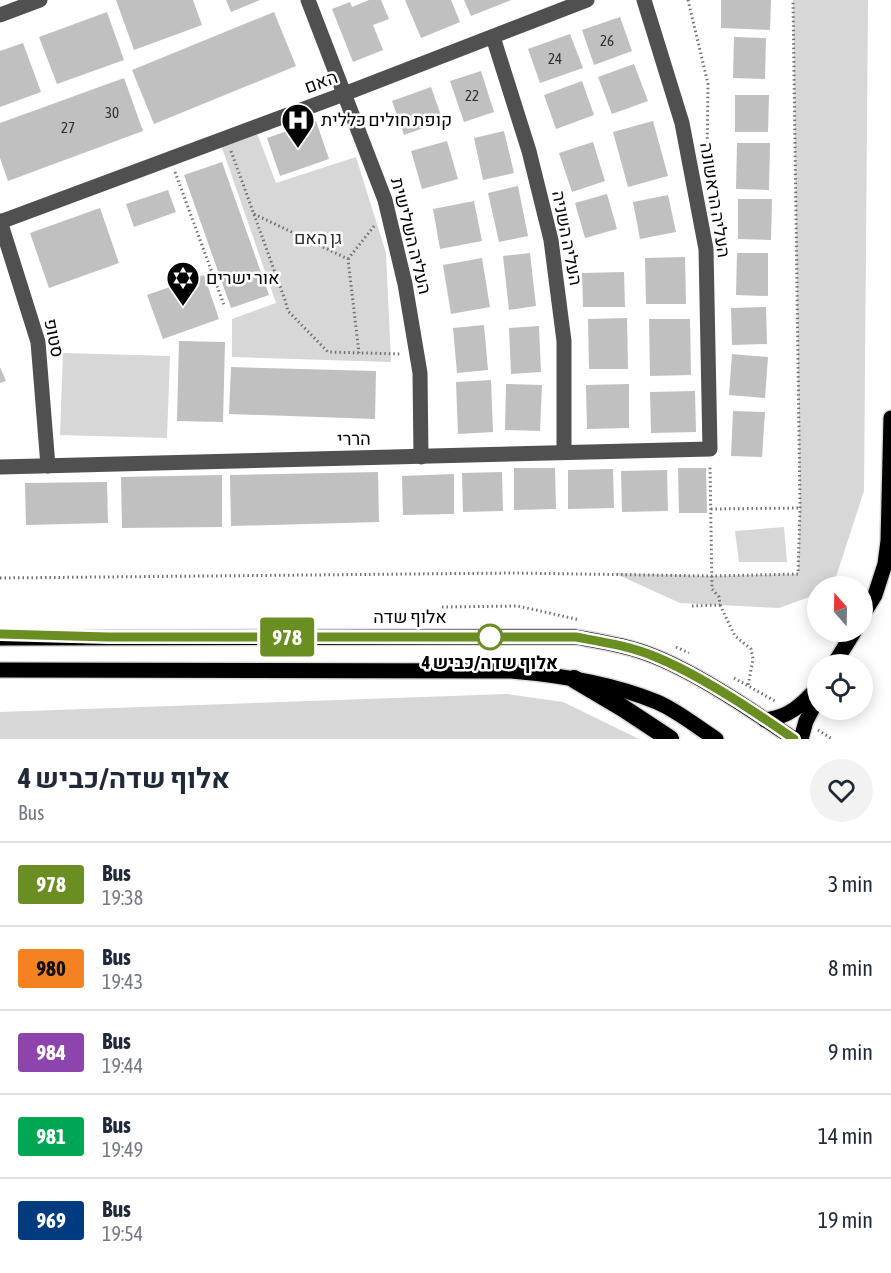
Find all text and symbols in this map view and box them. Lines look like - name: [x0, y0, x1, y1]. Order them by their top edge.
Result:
- house number: 26: [600, 32, 614, 49]
- house number: 24: [548, 50, 562, 67]
- street label: האם: [301, 66, 340, 97]
- house number: 22: [465, 87, 479, 104]
- hospital icon: קופת חולים כללית: [280, 102, 316, 149]
- house number: 30: [105, 104, 119, 121]
- place label: קופת חולים כללית: [321, 109, 452, 130]
- house number: 27: [61, 119, 75, 136]
- street label: העליה הראשונה: [696, 141, 735, 259]
- street label: העליה השלישית: [387, 175, 436, 296]
- street label: העליה השניה: [548, 189, 587, 287]
- park label: גן האם: [294, 227, 342, 248]
- synagogue icon: אור ישרים: [165, 260, 201, 307]
- place label: אור ישרים: [206, 267, 280, 288]
- street label: סטופ: [40, 317, 69, 359]
- street label: הררי: [337, 428, 371, 449]
- north arrow: [807, 576, 873, 642]
- map controls: [807, 576, 873, 720]
- street label: אלוף שדה: [373, 606, 447, 627]
- line badge: 978: [252, 618, 322, 656]
- marker: אלוף שדה/כביש 4: [477, 624, 503, 650]
- text: 978: [272, 625, 302, 649]
- place label: אלוף שדה/כביש 4: [421, 652, 558, 673]
- button: locate: [807, 654, 873, 720]
- button: heart: [810, 759, 873, 822]
- text: אלוף שדה/כביש 4: [18, 762, 230, 794]
- text: Bus: [18, 801, 44, 824]
- text: Bus: [102, 860, 131, 886]
- text: 3 min: [828, 871, 873, 897]
- text: 978: [36, 872, 66, 896]
- text: 19:38: [102, 886, 143, 909]
- text: Bus: [102, 944, 131, 970]
- text: 8 min: [828, 955, 873, 981]
- text: 980: [36, 956, 66, 980]
- text: 19:43: [102, 970, 143, 993]
- text: Bus: [102, 1028, 131, 1054]
- text: 9 min: [828, 1039, 873, 1065]
- text: 984: [36, 1040, 66, 1064]
- text: 19:44: [102, 1054, 143, 1077]
- text: Bus: [102, 1112, 131, 1138]
- text: 14 min: [818, 1123, 873, 1149]
- text: 981: [36, 1124, 66, 1148]
- text: 19:49: [102, 1138, 143, 1161]
- text: Bus: [102, 1196, 131, 1222]
- text: 19 min: [818, 1207, 873, 1233]
- text: 969: [36, 1208, 66, 1232]
- text: 19:54: [102, 1222, 143, 1245]

